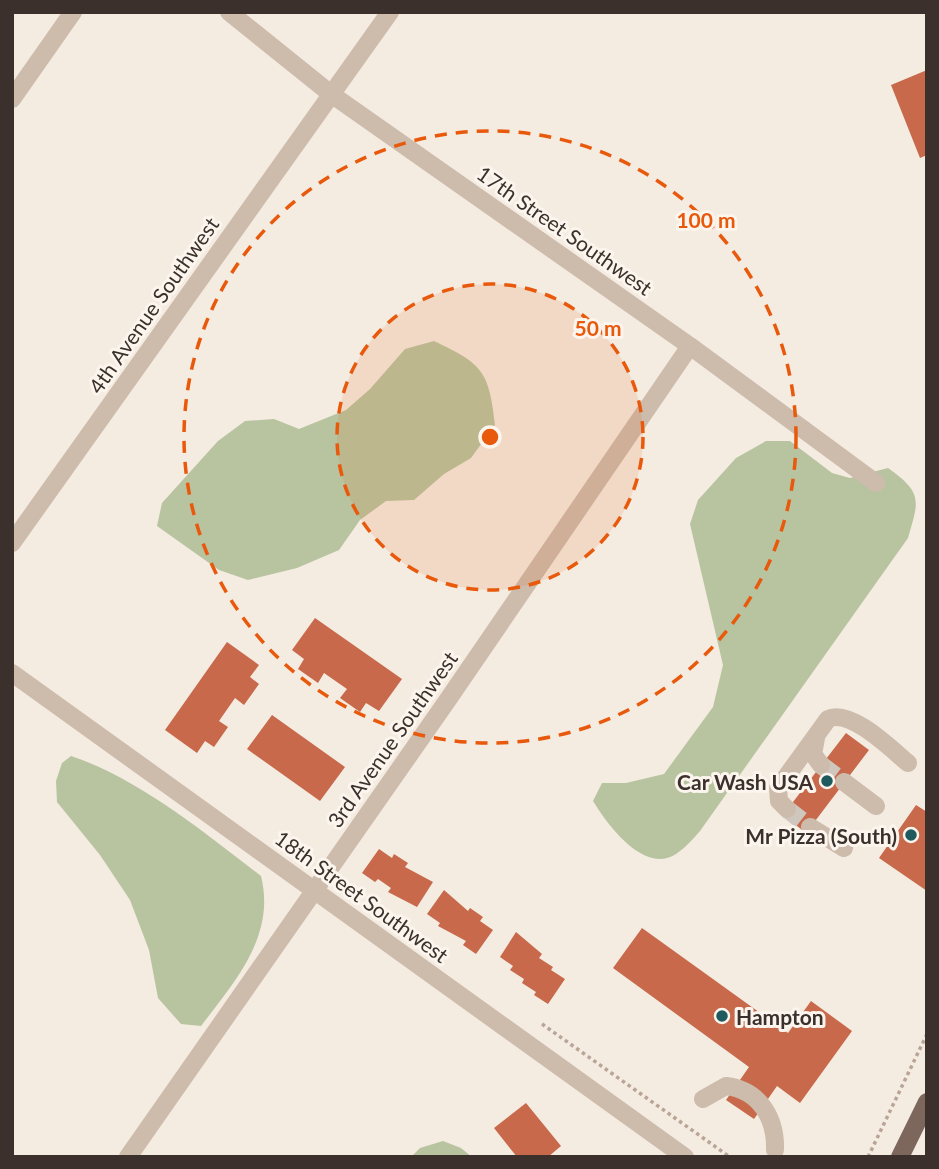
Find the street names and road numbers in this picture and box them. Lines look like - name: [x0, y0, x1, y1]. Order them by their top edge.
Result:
- street label: 17th Street Southwest: [473, 160, 658, 300]
- street label: 4th Avenue Southwest: [83, 212, 223, 398]
- street label: 3rd Avenue Southwest: [322, 646, 462, 832]
- street label: 18th Street Southwest: [271, 825, 454, 967]

